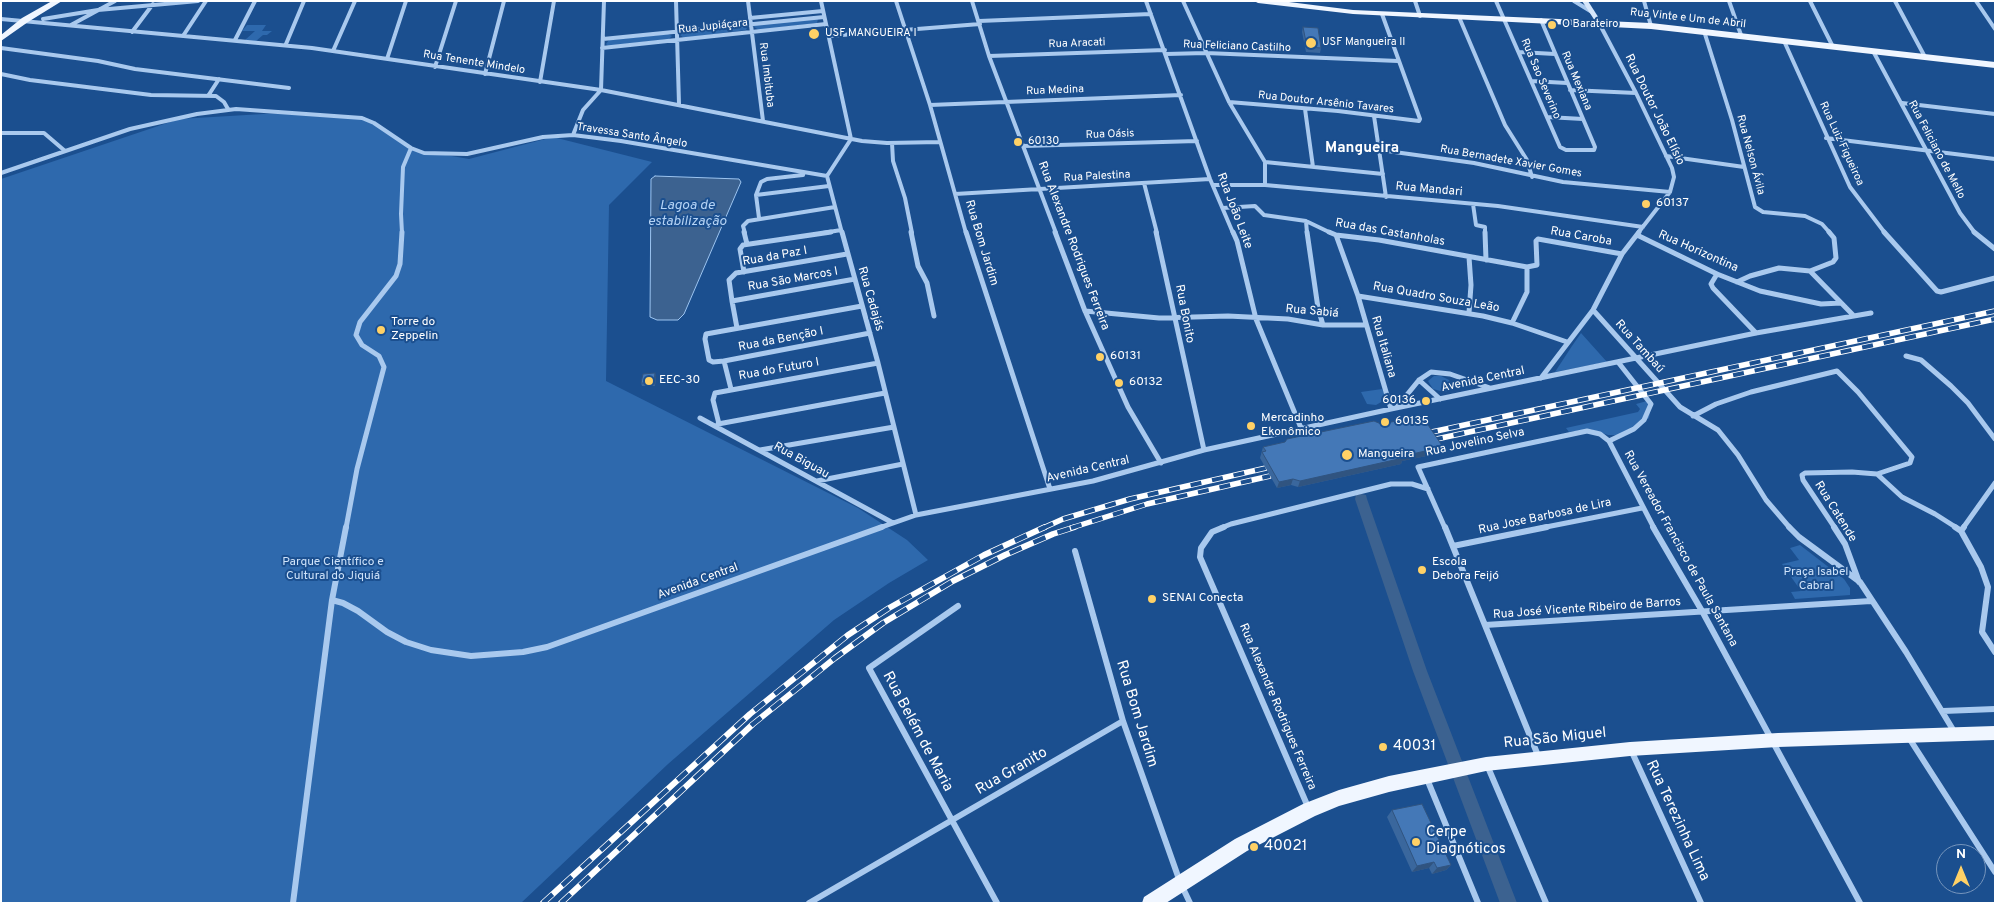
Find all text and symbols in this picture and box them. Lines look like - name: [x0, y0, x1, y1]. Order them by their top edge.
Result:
- street label: Rua Vinte e Um de Abril: [1629, 6, 1747, 32]
- street label: Rua Jupiáçara: [677, 17, 749, 37]
- place label: O Barateiro: [1562, 18, 1618, 32]
- marker: O Barateiro: [1546, 19, 1558, 31]
- marker: USF MANGUEIRA I: [807, 27, 821, 41]
- place label: USF MANGUEIRA I: [825, 27, 917, 41]
- street label: Rua Aracati: [1048, 36, 1106, 52]
- marker: USF Mangueira II: [1304, 36, 1318, 50]
- place label: USF Mangueira II: [1322, 36, 1405, 50]
- street label: Rua Sao Severino: [1517, 37, 1563, 121]
- street label: Rua Feliciano Castilho: [1183, 39, 1291, 55]
- street label: Rua Imbituba: [755, 42, 777, 108]
- street label: Rua Tenente Mindelo: [422, 48, 526, 78]
- street label: Rua Mexiana: [1558, 50, 1594, 112]
- street label: Rua Doutor João Elísio: [1621, 52, 1687, 168]
- street label: Rua Medina: [1026, 83, 1084, 99]
- street label: Rua Doutor Arsênio Tavares: [1257, 89, 1395, 117]
- street label: Rua Feliciano de Mello: [1905, 99, 1967, 201]
- street label: Rua Luiz Figueiroa: [1816, 100, 1866, 188]
- street label: Rua Nelson Ávila: [1733, 114, 1767, 196]
- street label: Travessa Santo Ângelo: [576, 121, 688, 151]
- street label: Rua Oásis: [1085, 128, 1135, 142]
- place label: 60130: [1028, 135, 1059, 149]
- marker: 60130: [1012, 136, 1024, 148]
- district label: Mangueira: [1325, 140, 1399, 158]
- street label: Rua Bernadete Xavier Gomes: [1439, 143, 1583, 181]
- street label: Rua Alexandre Rodrigues Ferreira: [1034, 160, 1112, 332]
- street label: Rua Palestina: [1063, 169, 1131, 185]
- street label: Rua João Leite: [1213, 171, 1255, 251]
- street label: Rua Mandari: [1395, 180, 1463, 200]
- place label: 60137: [1656, 197, 1689, 211]
- water label: Lagoa de estabilização: [648, 198, 726, 230]
- street label: Rua Bom Jardim: [961, 198, 1001, 288]
- marker: 60137: [1640, 198, 1652, 210]
- street label: Rua das Castanholas: [1334, 216, 1446, 250]
- street label: Rua Caroba: [1549, 225, 1613, 249]
- street label: Rua Horizontina: [1656, 228, 1740, 276]
- street label: Rua da Paz I: [741, 244, 809, 270]
- street label: Rua São Marcos I: [747, 265, 839, 295]
- street label: Rua Cadajás: [854, 265, 886, 333]
- street label: Rua Quadro Souza Leão: [1372, 280, 1500, 316]
- street label: Rua Bonito: [1171, 284, 1197, 344]
- street label: Rua Sabiá: [1285, 303, 1339, 321]
- street label: Rua Italiana: [1367, 314, 1399, 380]
- place label: Torre do Zeppelin: [391, 316, 438, 344]
- street label: Rua Tambaú: [1611, 317, 1667, 377]
- marker: Torre do Zeppelin: [375, 324, 387, 336]
- street label: Rua da Benção I: [737, 325, 825, 355]
- place label: 60131: [1110, 350, 1141, 364]
- marker: 60131: [1094, 351, 1106, 363]
- street label: Rua do Futuro I: [738, 356, 820, 384]
- street label: Avenida Central: [1440, 364, 1526, 396]
- place label: EEC-30: [659, 374, 700, 388]
- marker: EEC-30: [643, 375, 655, 387]
- place label: 60132: [1129, 376, 1163, 390]
- marker: 60132: [1113, 377, 1125, 389]
- place label: 60136: [1382, 394, 1416, 408]
- marker: 60136: [1420, 395, 1432, 407]
- place label: Mercadinho Ekonômico: [1261, 412, 1324, 440]
- place label: 60135: [1395, 415, 1429, 429]
- marker: 60135: [1379, 416, 1391, 428]
- marker: Mercadinho Ekonômico: [1245, 420, 1257, 432]
- street label: Rua Jovelino Selva: [1424, 425, 1526, 461]
- street label: Rua Biguau: [771, 440, 831, 482]
- marker: Mangueira: [1340, 448, 1354, 462]
- place label: Mangueira: [1358, 448, 1414, 462]
- street label: Rua Vereador Francisco de Paula Santana: [1620, 448, 1740, 650]
- street label: Avenida Central: [1045, 453, 1131, 487]
- street label: Rua Catende: [1811, 479, 1859, 545]
- street label: Rua Jose Barbosa de Lira: [1477, 496, 1613, 538]
- park label: Parque Científico e Cultural do Jiquiá: [282, 556, 384, 584]
- place label: Escola Debora Feijó: [1432, 556, 1499, 584]
- street label: Avenida Central: [656, 561, 740, 603]
- marker: Escola Debora Feijó: [1416, 564, 1428, 576]
- park label: Praça Isabel Cabral: [1783, 566, 1849, 594]
- place label: SENAI Conecta: [1162, 592, 1243, 606]
- marker: SENAI Conecta: [1146, 593, 1158, 605]
- street label: Rua José Vicente Ribeiro de Barros: [1492, 595, 1682, 623]
- street label: Rua Alexandre Rodrigues Ferreira: [1235, 622, 1319, 792]
- street label: Rua Bom Jardim: [1111, 658, 1161, 770]
- street label: Rua Belém de Maria: [878, 669, 956, 795]
- street label: Rua São Miguel: [1503, 725, 1607, 753]
- place label: 40031: [1393, 738, 1436, 756]
- marker: 40031: [1377, 741, 1389, 753]
- street label: Rua Granito: [973, 744, 1051, 800]
- street label: Rua Terezinha Lima: [1641, 758, 1713, 884]
- place label: Cerpe Diagnóticos: [1426, 824, 1506, 859]
- marker: Cerpe Diagnóticos: [1410, 836, 1422, 848]
- place label: 40021: [1264, 838, 1307, 856]
- marker: 40021: [1248, 841, 1260, 853]
- north arrow: [1936, 844, 1986, 894]
- text: N: [1956, 846, 1966, 863]

